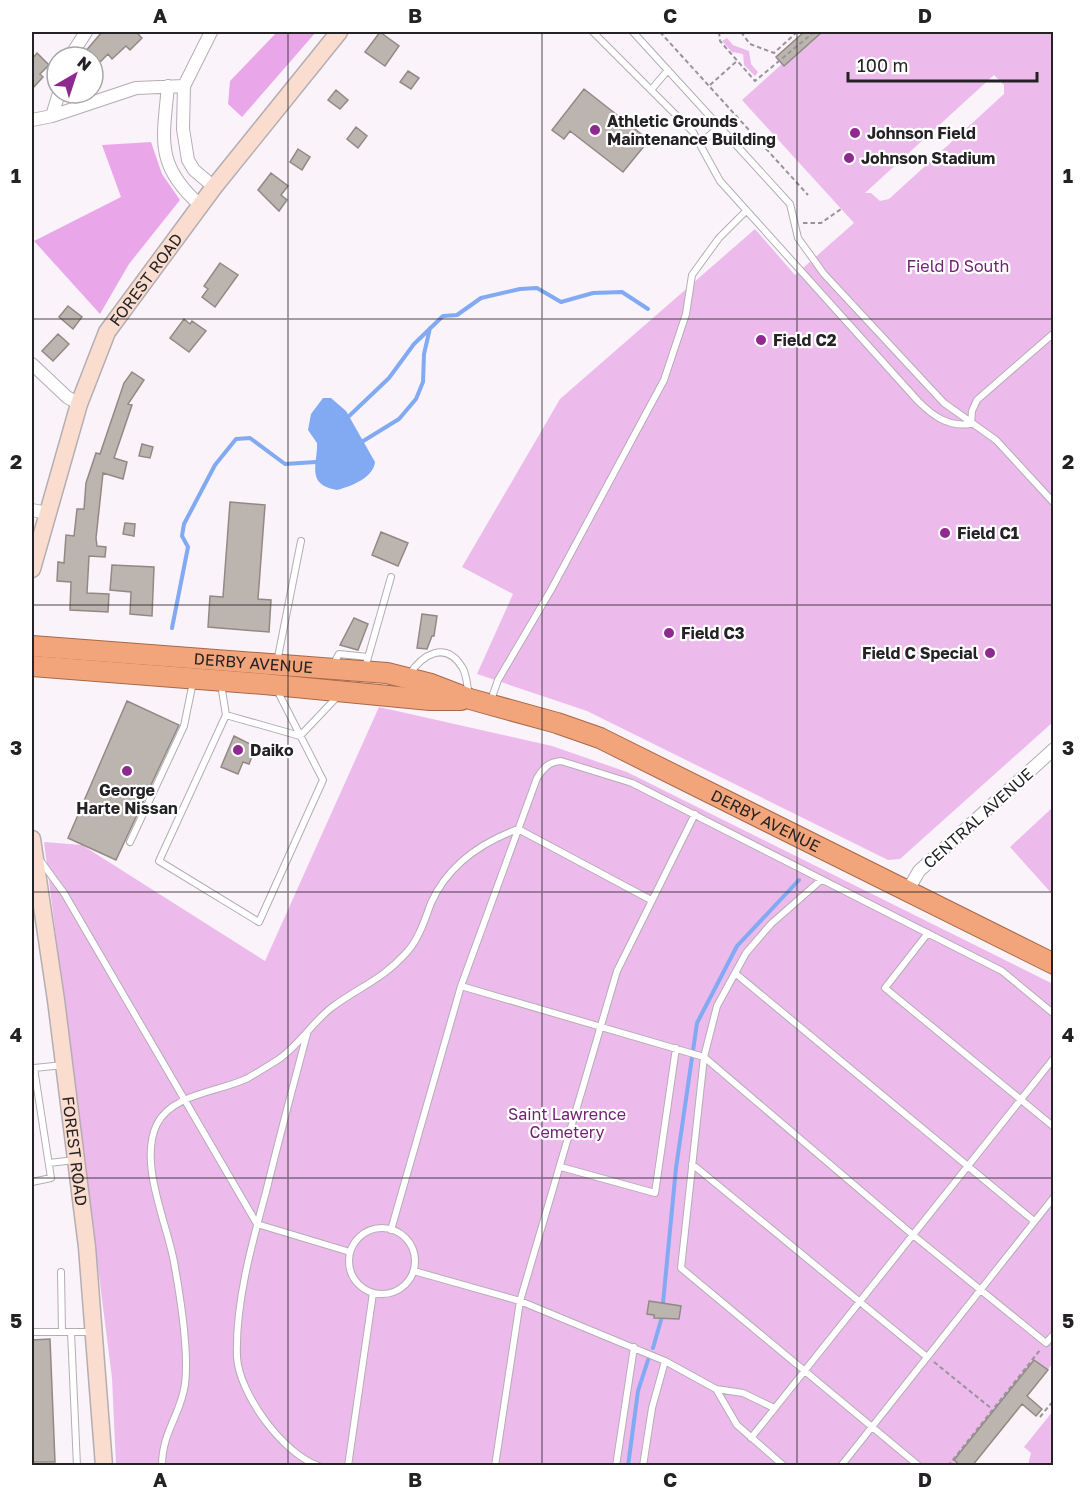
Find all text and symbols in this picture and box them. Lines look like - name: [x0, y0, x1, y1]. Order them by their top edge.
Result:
- text: A: [153, 3, 167, 27]
- text: B: [408, 3, 422, 27]
- text: C: [663, 3, 677, 27]
- text: D: [918, 3, 932, 27]
- north arrow: [45, 45, 105, 105]
- scale bar: [848, 45, 1037, 83]
- text: N: [73, 52, 95, 75]
- text: 100 m: [857, 54, 908, 76]
- place label: Athletic Grounds Maintenance Building: [607, 111, 776, 149]
- marker: Athletic Grounds Maintenance Building: [588, 123, 602, 137]
- place label: Johnson Field: [867, 123, 976, 143]
- marker: Johnson Field: [848, 126, 862, 140]
- place label: Johnson Stadium: [861, 148, 995, 168]
- marker: Johnson Stadium: [842, 151, 856, 165]
- text: 1: [11, 163, 21, 187]
- text: 1: [1063, 163, 1073, 187]
- street label: FOREST ROAD: [105, 229, 187, 330]
- park label: Field D South: [907, 256, 1009, 276]
- place label: Field C2: [773, 330, 837, 350]
- marker: Field C2: [754, 333, 768, 347]
- text: 2: [10, 449, 22, 473]
- text: 2: [1062, 449, 1074, 473]
- place label: Field C1: [957, 523, 1019, 543]
- marker: Field C1: [938, 526, 952, 540]
- place label: Field C3: [681, 623, 745, 643]
- marker: Field C3: [662, 626, 676, 640]
- place label: Field C Special: [862, 643, 979, 663]
- marker: Field C Special: [983, 646, 997, 660]
- street label: DERBY AVENUE: [193, 648, 314, 677]
- text: 3: [10, 735, 22, 759]
- text: 3: [1062, 735, 1074, 759]
- place label: Daiko: [250, 740, 294, 760]
- marker: Daiko: [231, 743, 245, 757]
- street label: CENTRAL AVENUE: [919, 763, 1037, 873]
- marker: George Harte Nissan: [120, 764, 134, 778]
- place label: George Harte Nissan: [76, 780, 178, 818]
- street label: DERBY AVENUE: [708, 785, 824, 856]
- text: 4: [10, 1022, 22, 1046]
- text: 4: [1062, 1022, 1074, 1046]
- street label: FOREST ROAD: [58, 1095, 92, 1207]
- park label: Saint Lawrence Cemetery: [508, 1104, 626, 1142]
- text: 5: [10, 1308, 22, 1332]
- text: 5: [1062, 1308, 1074, 1332]
- text: A: [153, 1467, 167, 1491]
- text: B: [408, 1467, 422, 1491]
- text: C: [663, 1467, 677, 1491]
- text: D: [918, 1467, 932, 1491]

